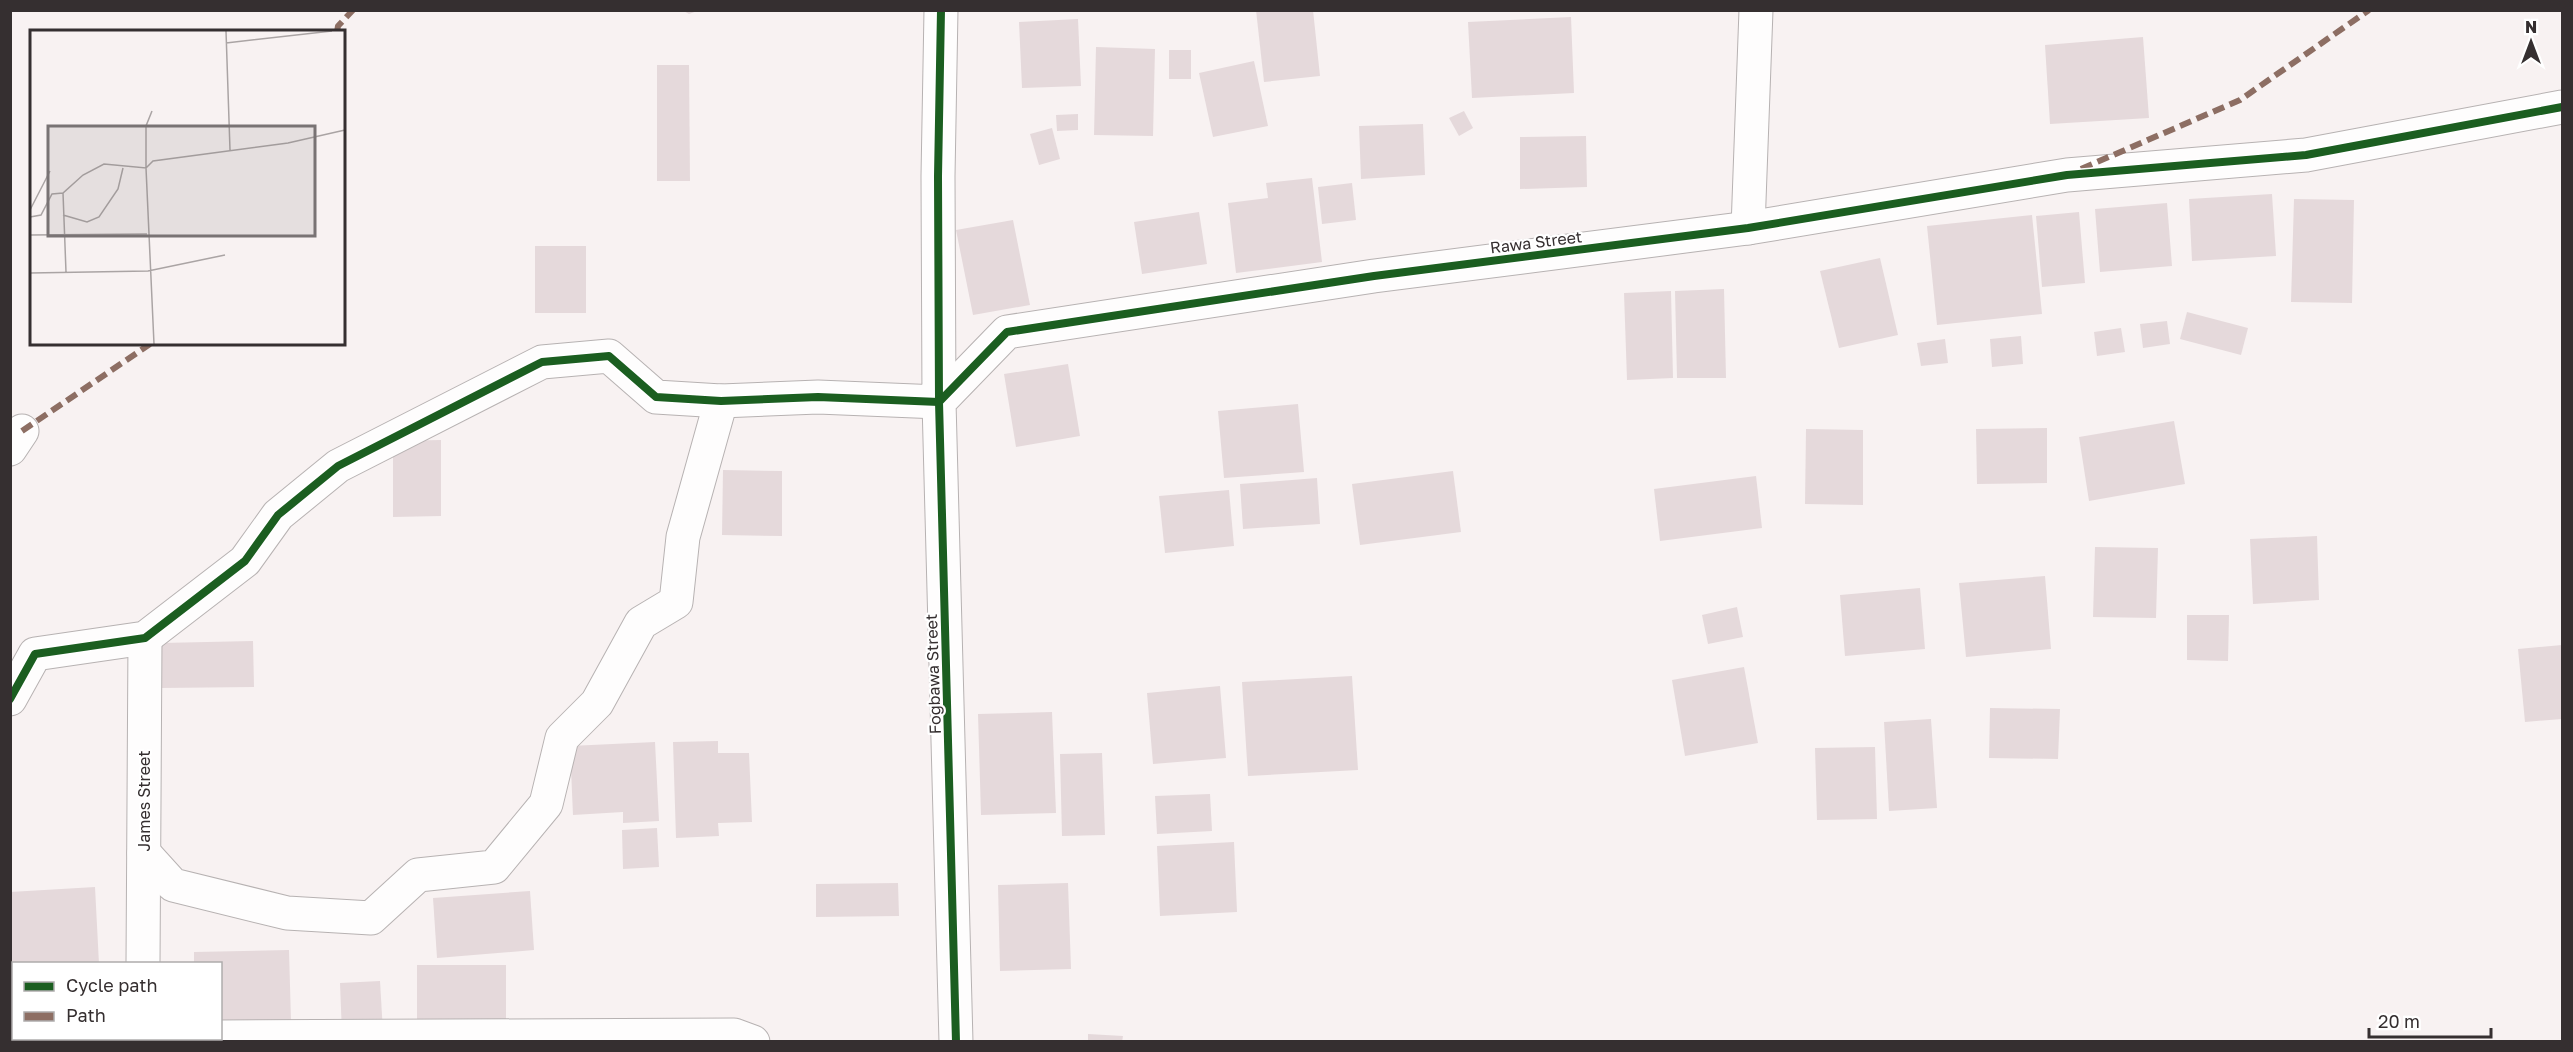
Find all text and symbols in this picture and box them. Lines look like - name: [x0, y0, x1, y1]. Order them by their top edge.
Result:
- north arrow: [2501, 12, 2561, 72]
- text: N: [2525, 17, 2537, 37]
- inset map: [30, 30, 345, 345]
- street label: Rawa Street: [1489, 226, 1583, 258]
- street label: Fogbawa Street: [921, 613, 945, 735]
- street label: James Street: [134, 750, 154, 852]
- legend: [12, 962, 222, 1040]
- text: Cycle path: [66, 974, 158, 996]
- scale bar: [2369, 1001, 2490, 1039]
- text: Path: [66, 1004, 106, 1026]
- text: 20 m: [2378, 1010, 2420, 1032]

